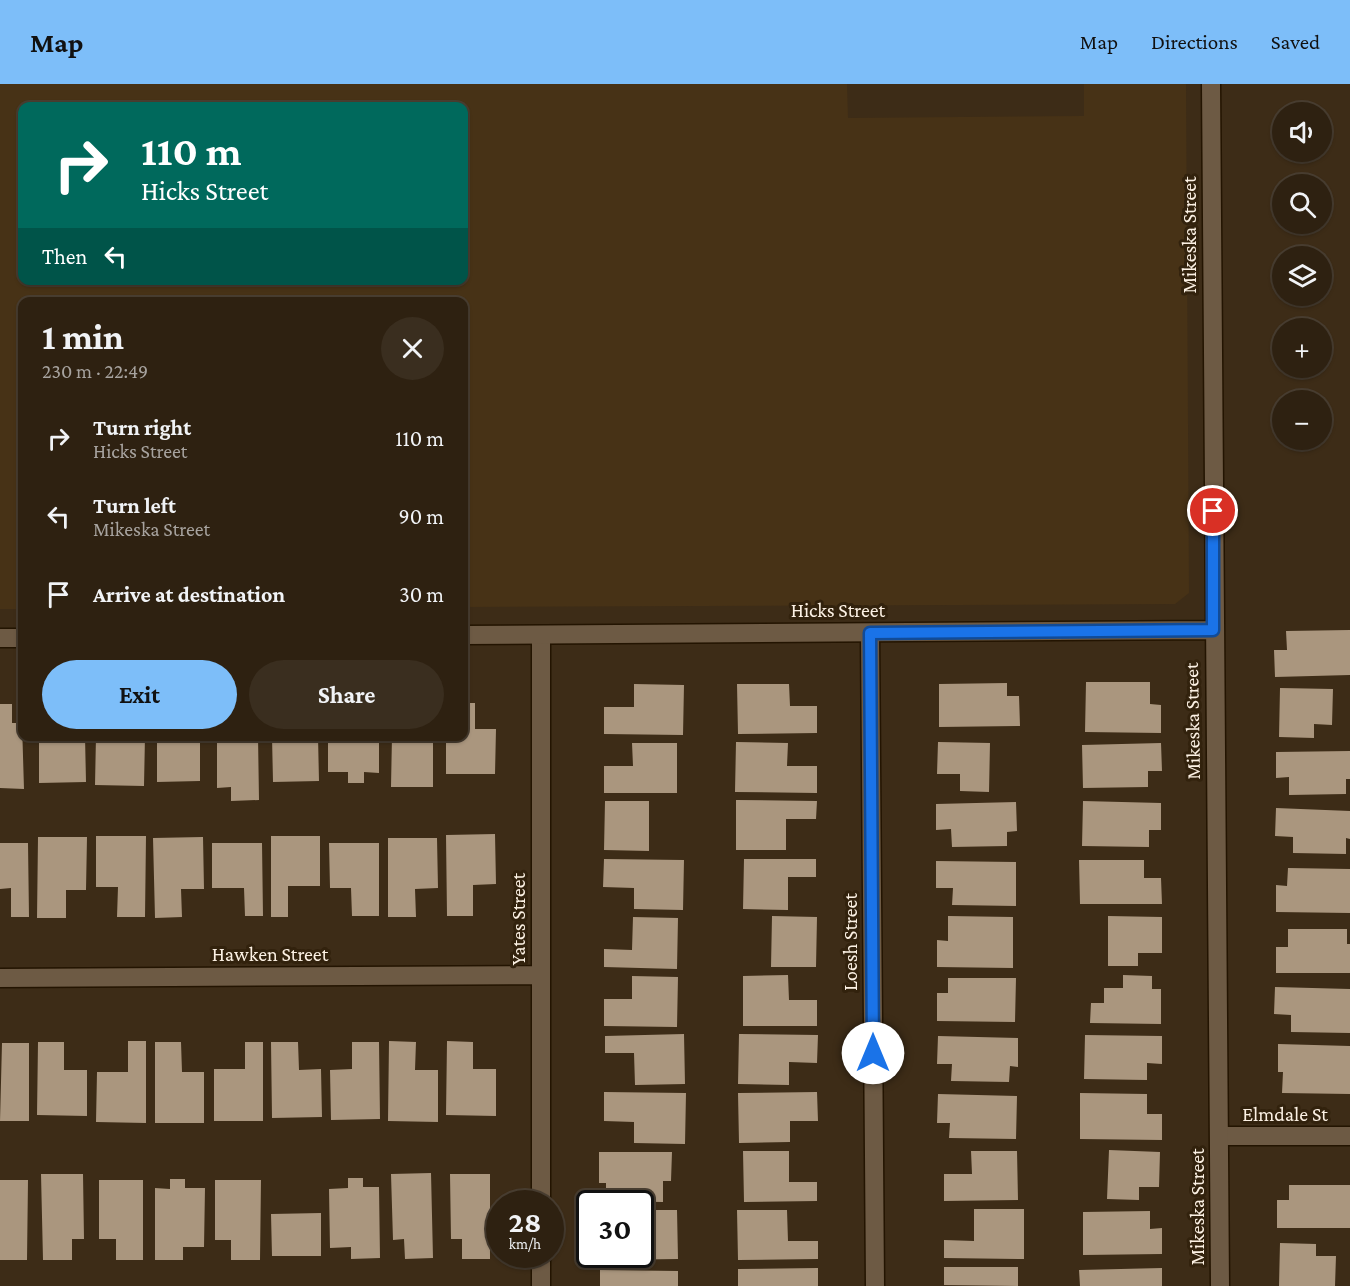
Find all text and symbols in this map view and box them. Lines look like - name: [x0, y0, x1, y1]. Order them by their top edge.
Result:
- text: Map: [30, 27, 83, 58]
- text: Map: [1080, 30, 1118, 54]
- text: Directions: [1151, 30, 1238, 54]
- text: Saved: [1271, 30, 1320, 54]
- map controls: [1272, 102, 1332, 450]
- button: sound: [1272, 102, 1332, 162]
- icon: right: [42, 126, 120, 204]
- text: 110 m: [141, 127, 242, 174]
- button: search: [1272, 174, 1332, 234]
- text: Hicks Street: [141, 176, 269, 206]
- street label: Mikeska Street: [1178, 176, 1200, 294]
- icon: left: [99, 240, 132, 273]
- text: Then: [42, 244, 87, 269]
- button: layers: [1272, 246, 1332, 306]
- text: 1 min: [42, 317, 124, 357]
- button: close: [381, 317, 444, 380]
- button: +: [1272, 318, 1332, 378]
- text: 230 m · 22:49: [42, 360, 148, 382]
- button: −: [1272, 390, 1332, 450]
- text: Turn right: [93, 415, 191, 440]
- icon: right: [42, 422, 75, 455]
- text: 110 m: [395, 426, 444, 451]
- text: Hicks Street: [93, 440, 187, 462]
- pin: [1187, 485, 1238, 536]
- text: Turn left: [93, 493, 176, 518]
- icon: arrive: [1196, 494, 1229, 527]
- icon: left: [42, 500, 75, 533]
- text: 90 m: [399, 504, 444, 529]
- text: Mikeska Street: [93, 518, 210, 540]
- icon: arrive: [42, 578, 75, 611]
- text: Arrive at destination: [93, 582, 285, 607]
- text: 30 m: [399, 582, 444, 607]
- street label: Hicks Street: [791, 599, 886, 621]
- button: Exit: [42, 660, 237, 729]
- button: Share: [249, 660, 444, 729]
- street label: Mikeska Street: [1180, 662, 1204, 780]
- street label: Yates Street: [507, 872, 529, 965]
- street label: Loesh Street: [839, 893, 861, 991]
- street label: Hawken Street: [212, 943, 329, 965]
- position arrow: [841, 1021, 905, 1085]
- street label: Elmdale St: [1242, 1103, 1328, 1125]
- street label: Mikeska Street: [1186, 1148, 1208, 1266]
- speed limit sign: 30: [576, 1190, 654, 1268]
- text: 28: [509, 1205, 541, 1238]
- text: km/h: [509, 1236, 541, 1252]

